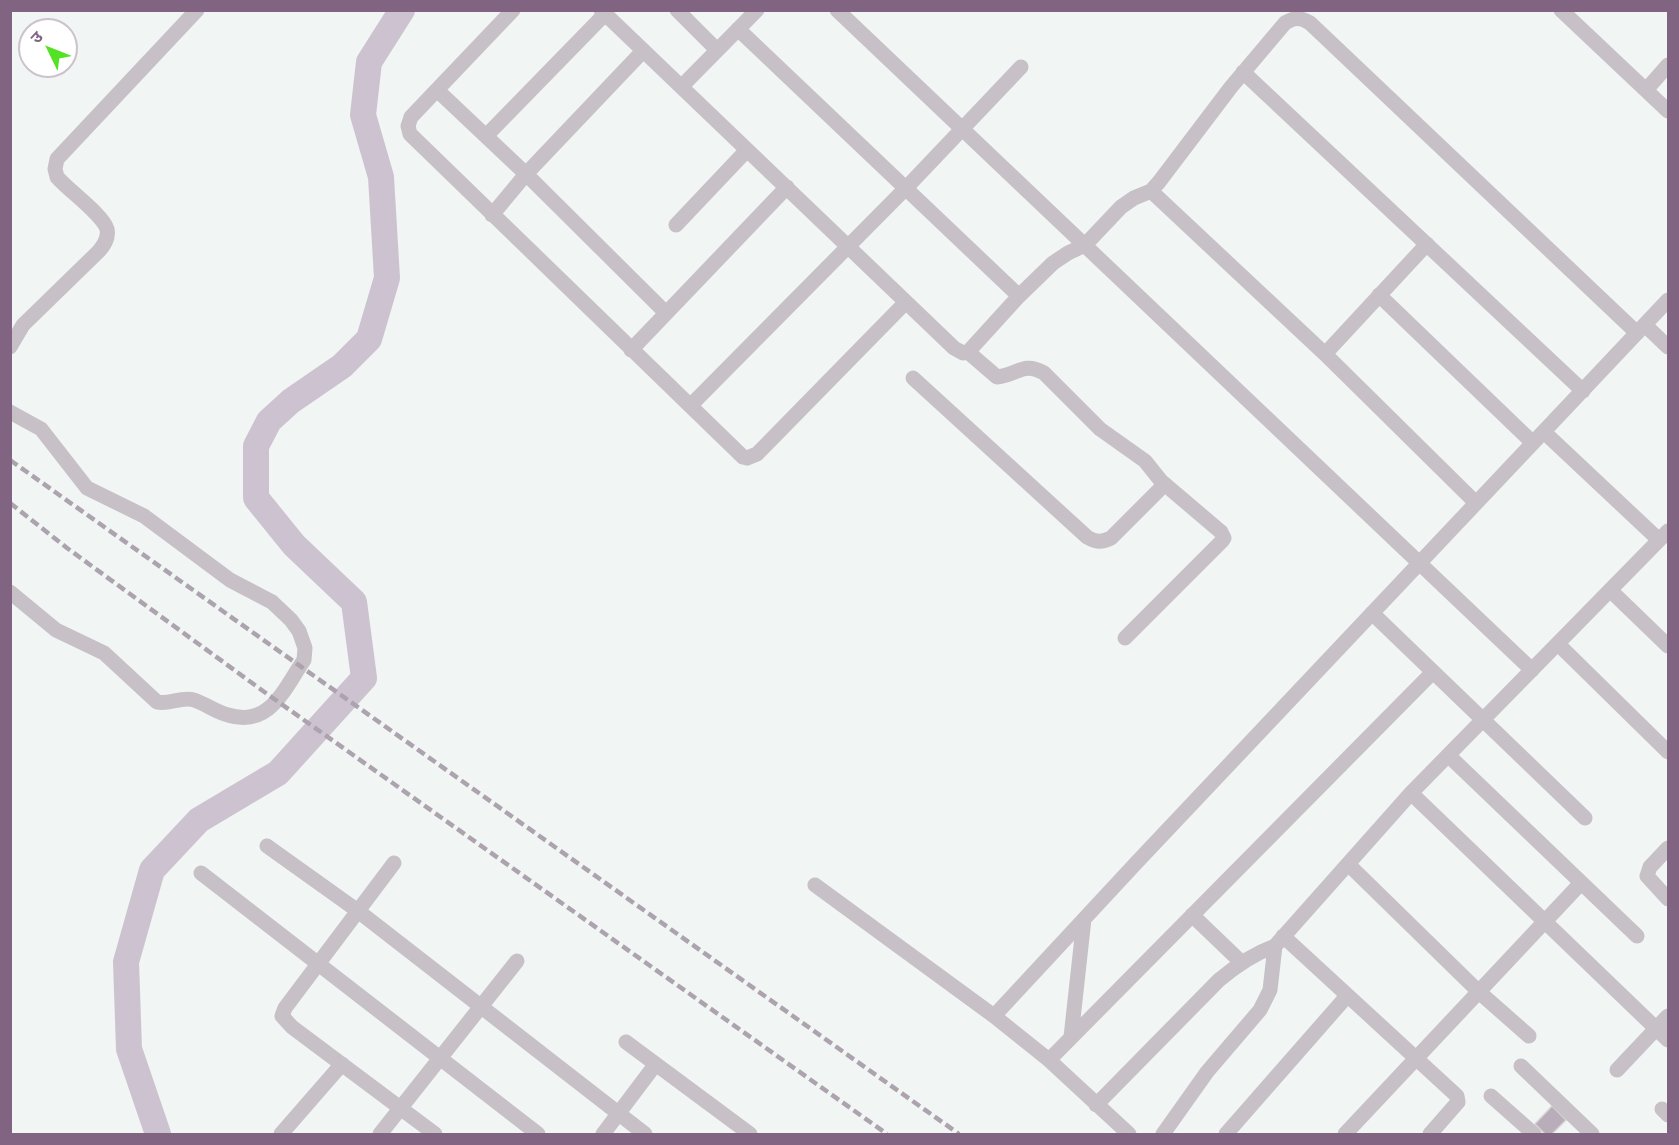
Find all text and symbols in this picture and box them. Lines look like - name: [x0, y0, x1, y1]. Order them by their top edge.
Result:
- north arrow: [18, 18, 78, 78]
- text: उ: [26, 27, 47, 47]

